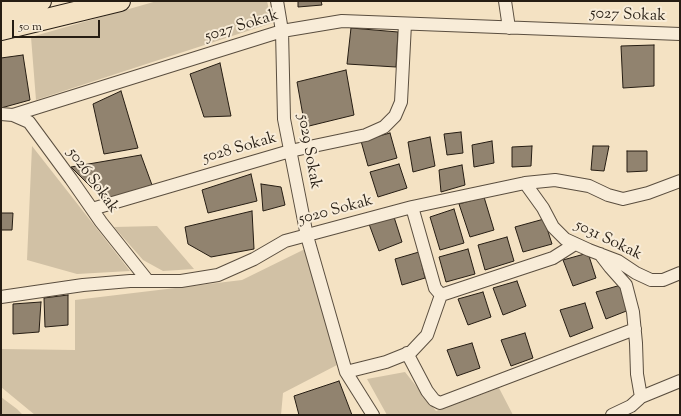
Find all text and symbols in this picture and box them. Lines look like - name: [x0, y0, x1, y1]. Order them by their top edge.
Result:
- street label: 5027 Sokak: [590, 5, 666, 27]
- street label: 5027 Sokak: [203, 7, 281, 47]
- scale bar: [14, 12, 102, 38]
- text: 50 m: [19, 18, 42, 36]
- street label: 5029 Sokak: [292, 113, 324, 191]
- street label: 5028 Sokak: [201, 129, 279, 169]
- street label: 5026 Sokak: [62, 145, 122, 217]
- street label: 5020 Sokak: [297, 192, 375, 230]
- street label: 5031 Sokak: [571, 217, 645, 265]

